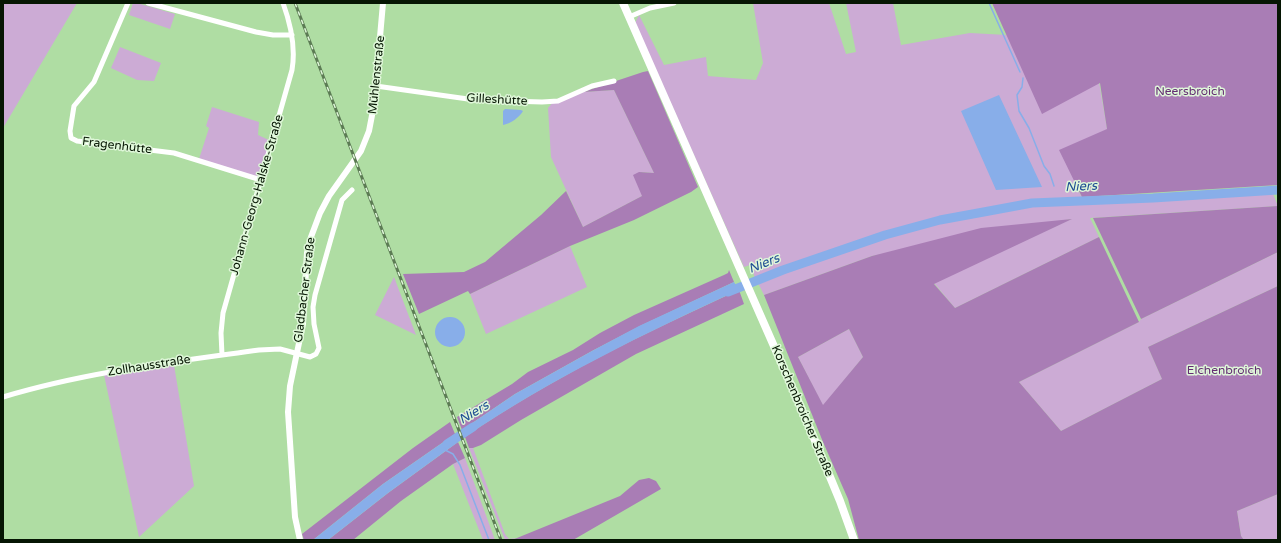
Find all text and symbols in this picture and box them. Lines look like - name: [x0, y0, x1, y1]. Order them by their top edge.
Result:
- street label: Mühlenstraße: [366, 35, 388, 115]
- park label: Neersbroich: [1155, 85, 1225, 99]
- street label: Gilleshütte: [466, 91, 528, 109]
- street label: Johann-Georg-Halske-Straße: [227, 113, 287, 277]
- street label: Fragenhütte: [81, 135, 153, 157]
- water label: Niers: [1065, 178, 1097, 196]
- street label: Gladbacher Straße: [291, 236, 319, 344]
- water label: Niers: [746, 251, 782, 277]
- street label: Korschenbroicher Straße: [768, 343, 836, 479]
- street label: Zollhausstraße: [107, 352, 191, 380]
- park label: Elchenbroich: [1187, 364, 1261, 378]
- water label: Niers: [456, 398, 492, 428]

